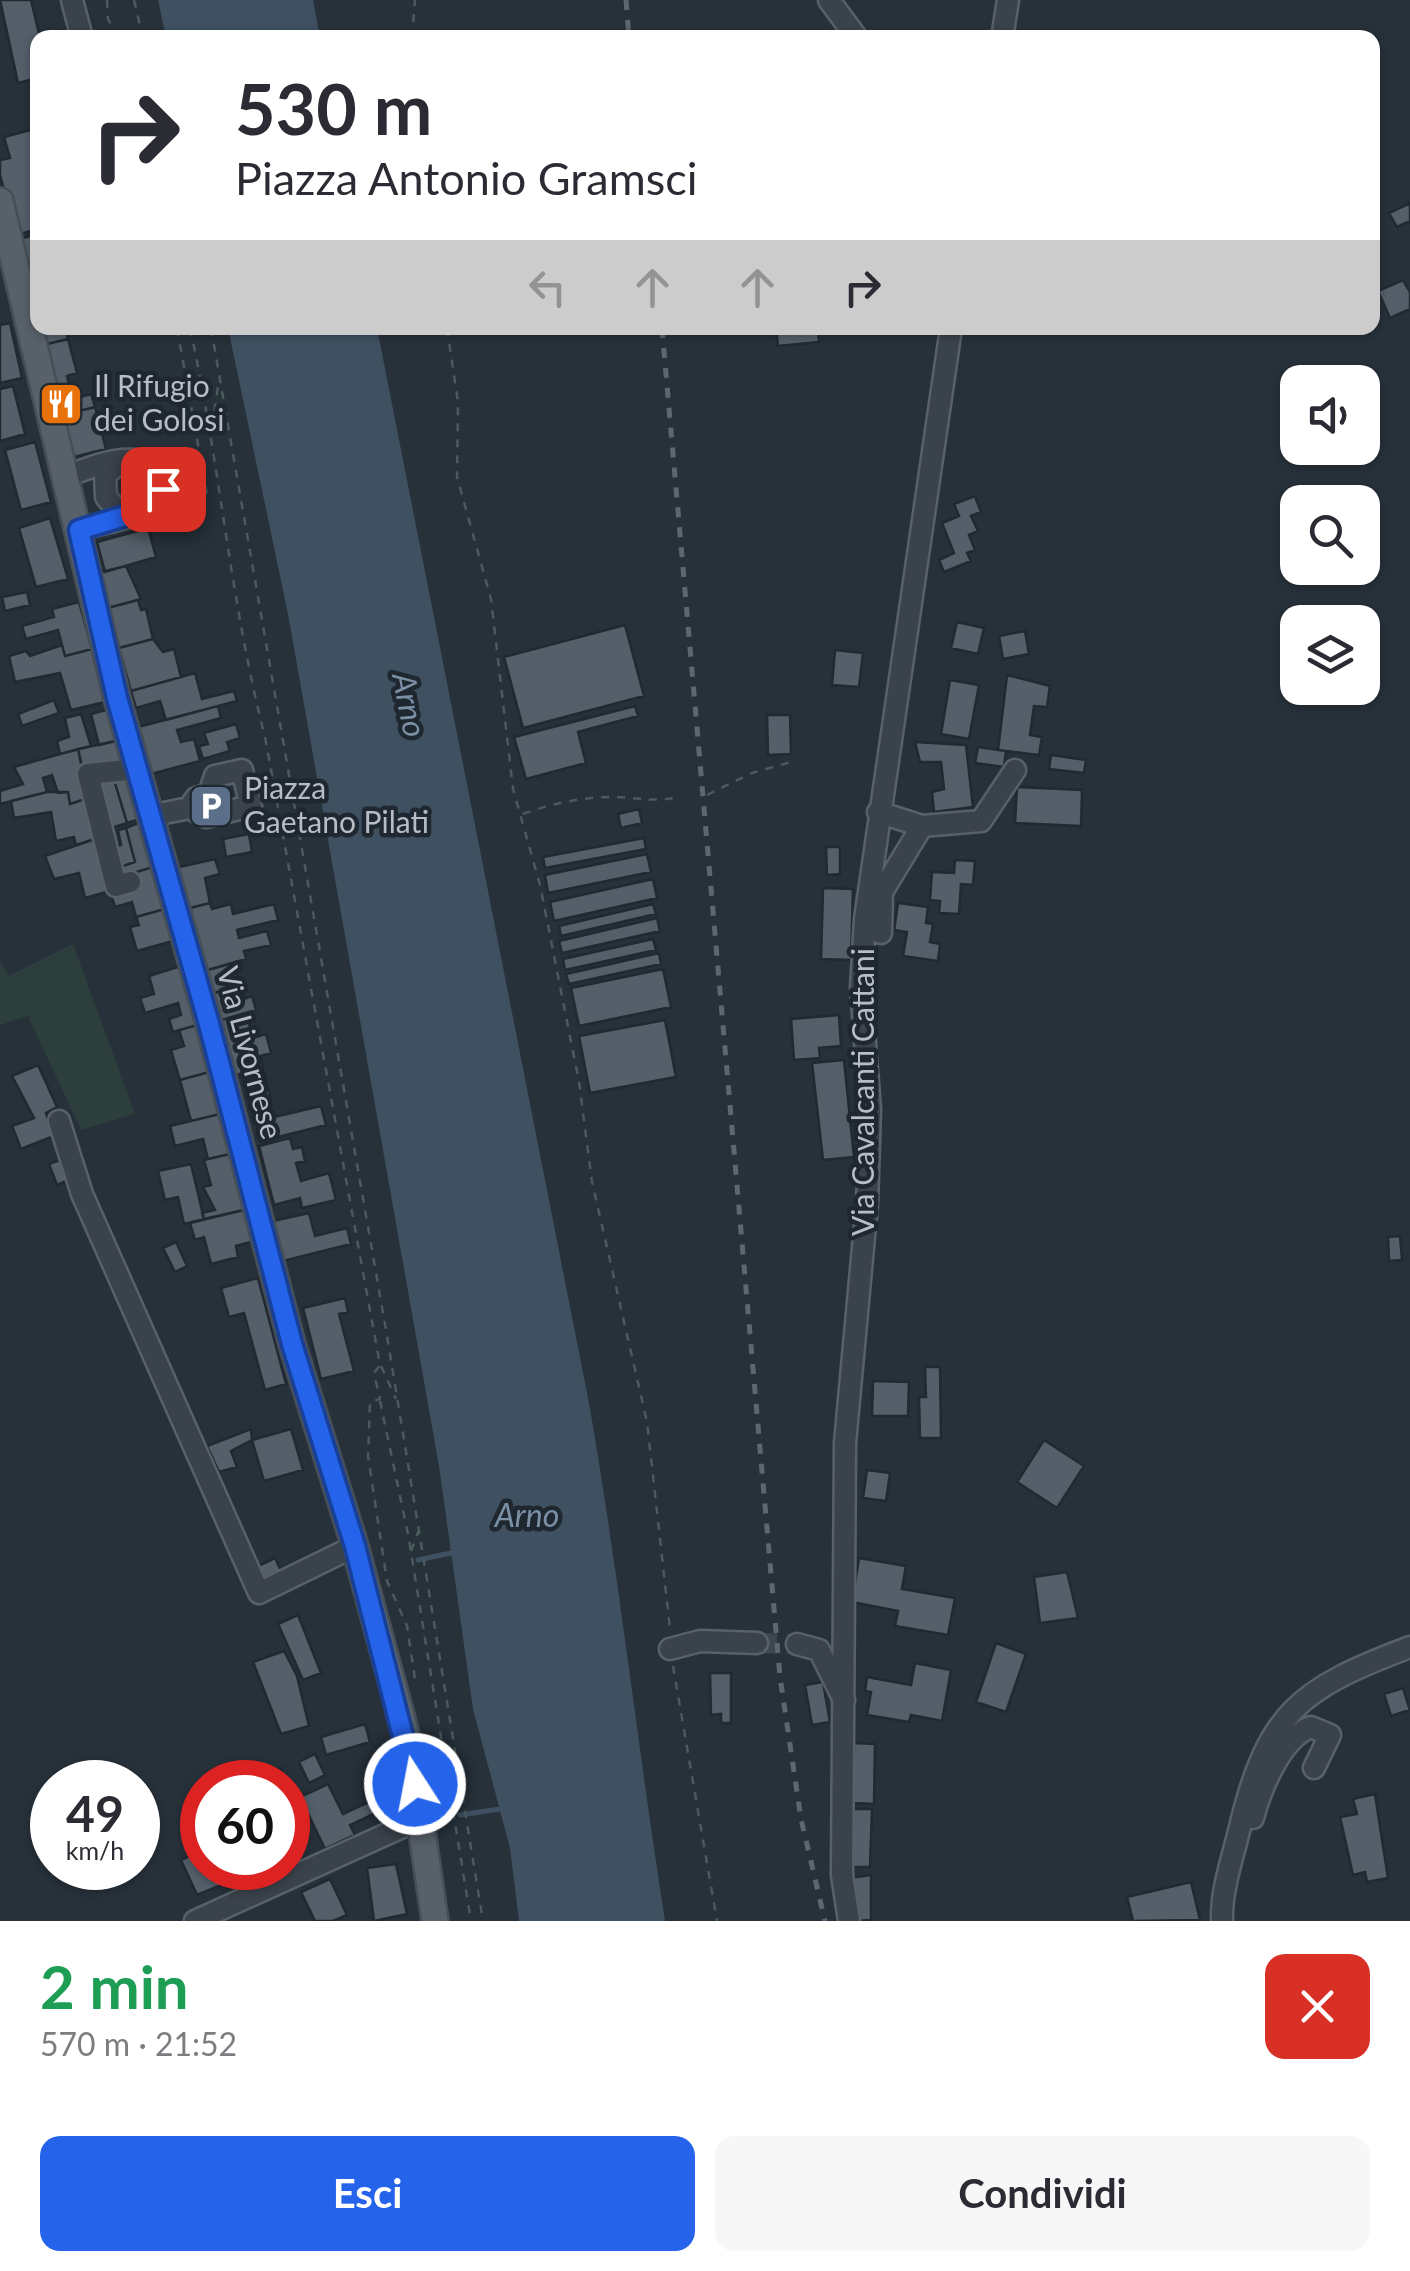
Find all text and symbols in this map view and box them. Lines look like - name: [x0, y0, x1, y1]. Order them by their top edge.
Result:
- text: 530 m: [235, 66, 432, 150]
- icon: right: [70, 70, 200, 200]
- text: Piazza Antonio Gramsci: [235, 151, 697, 205]
- icon: left: [520, 260, 575, 315]
- icon: ahead: [625, 260, 680, 315]
- icon: ahead: [730, 260, 785, 315]
- icon: right: [835, 260, 890, 315]
- map controls: [1280, 365, 1380, 705]
- button: sound: [1280, 365, 1380, 465]
- place label: Il Rifugio dei Golosi: [94, 367, 225, 437]
- restaurant icon: Il Rifugio dei Golosi: [38, 381, 84, 427]
- pin: [121, 447, 206, 532]
- icon: arrive: [136, 462, 191, 517]
- button: search: [1280, 485, 1380, 585]
- button: layers: [1280, 605, 1380, 705]
- water label: Arno: [385, 667, 436, 740]
- place label: Piazza Gaetano Pilati: [244, 769, 429, 839]
- parking icon: Piazza Gaetano Pilati: [188, 783, 234, 829]
- street label: Via Cavalcanti Cattani: [844, 948, 880, 1236]
- street label: Via Livornese: [211, 962, 291, 1143]
- water label: Arno: [493, 1495, 559, 1534]
- position arrow: [363, 1732, 467, 1836]
- speed limit sign: 60: [180, 1760, 310, 1890]
- text: 49: [66, 1783, 124, 1843]
- text: km/h: [66, 1835, 124, 1865]
- text: 2 min: [40, 1950, 189, 2022]
- button: close: [1265, 1954, 1370, 2059]
- text: 570 m · 21:52: [40, 2024, 237, 2063]
- button: Esci: [40, 2136, 695, 2251]
- button: Condividi: [715, 2136, 1370, 2251]

